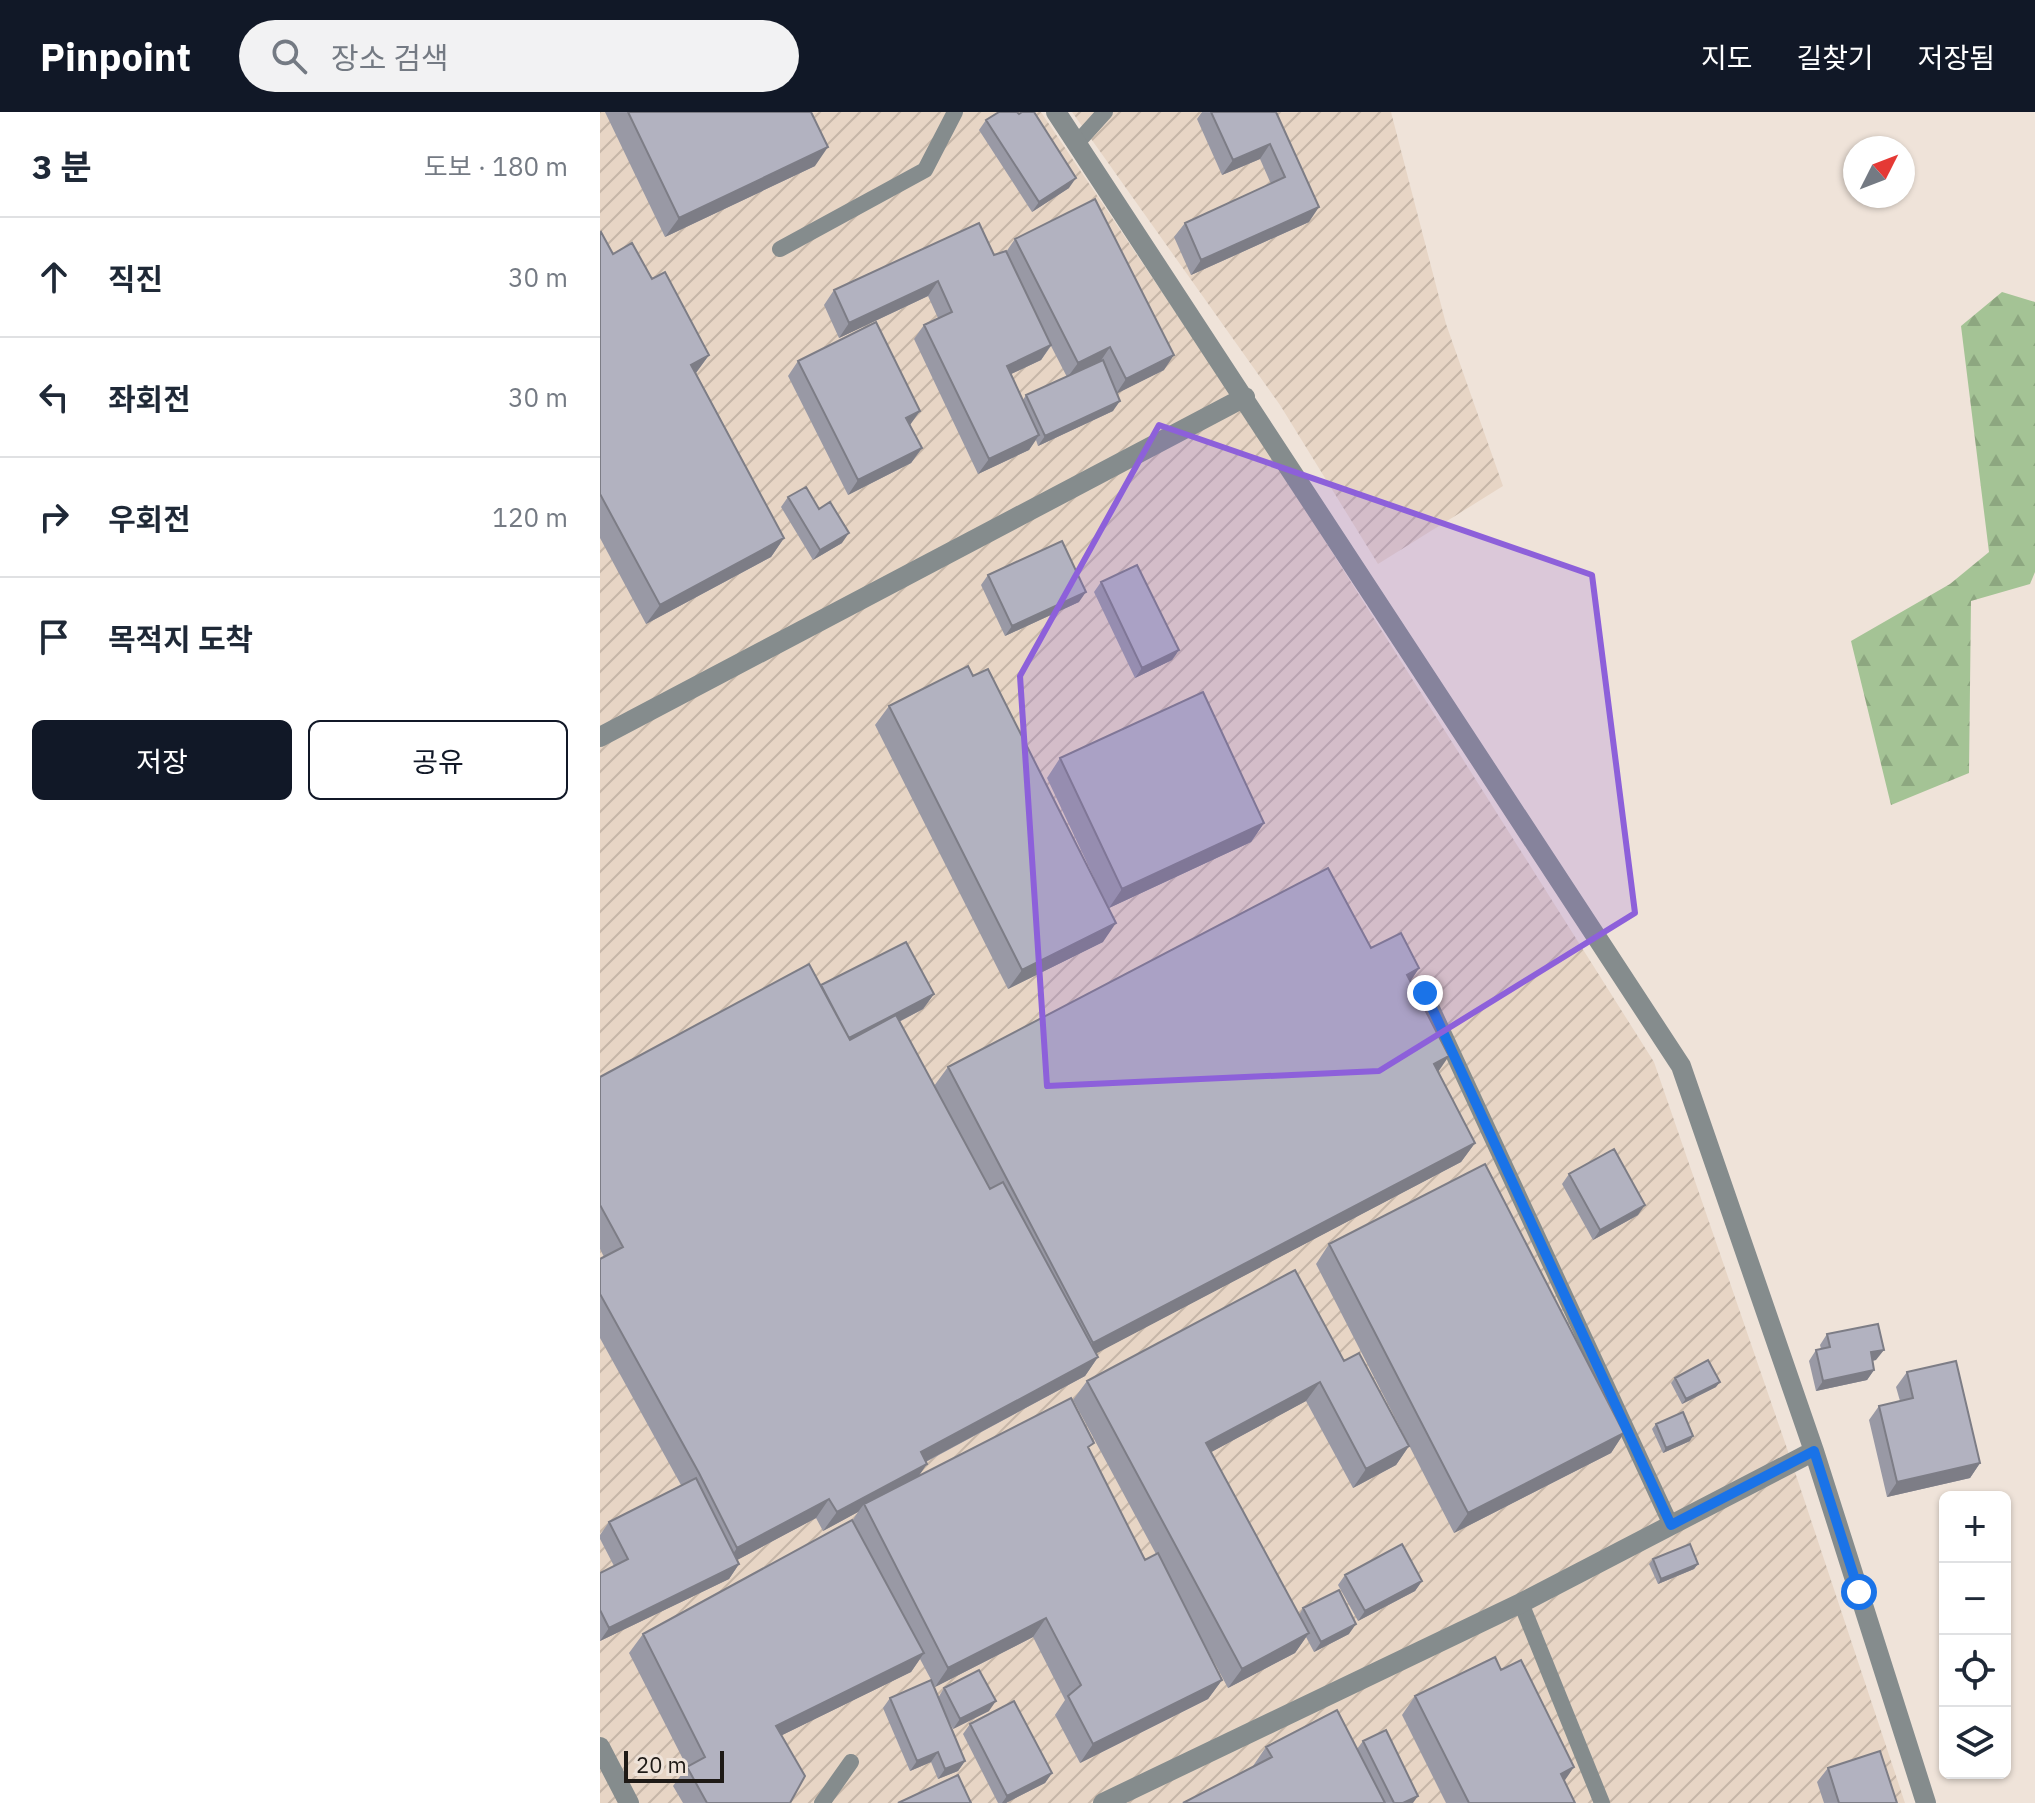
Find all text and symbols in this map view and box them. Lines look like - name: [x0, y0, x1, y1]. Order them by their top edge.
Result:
- search box: [239, 20, 799, 92]
- text: Pinpoint: [40, 32, 191, 81]
- icon: search: [267, 34, 311, 78]
- text: 장소 검색: [331, 38, 449, 77]
- text: 지도: [1701, 39, 1752, 76]
- text: 길찾기: [1796, 39, 1874, 76]
- text: 저장됨: [1918, 39, 1995, 76]
- north arrow: [1843, 136, 1915, 208]
- text: 3 분: [32, 144, 92, 188]
- text: 도보 · 180 m: [424, 149, 568, 183]
- icon: ahead: [32, 255, 76, 299]
- text: 직진: [108, 259, 163, 298]
- text: 30 m: [508, 260, 568, 294]
- icon: left: [32, 375, 76, 419]
- text: 좌회전: [108, 379, 191, 418]
- text: 30 m: [508, 380, 568, 414]
- icon: right: [32, 495, 76, 539]
- text: 우회전: [108, 499, 191, 538]
- text: 120 m: [492, 500, 568, 534]
- icon: arrive: [32, 615, 76, 659]
- text: 목적지 도착: [108, 619, 253, 658]
- button: 저장: [32, 720, 292, 800]
- button: 공유: [308, 720, 568, 800]
- route end: [1407, 975, 1443, 1011]
- map controls: [1939, 1491, 2011, 1779]
- button: +: [1939, 1491, 2011, 1563]
- button: −: [1939, 1563, 2011, 1635]
- route start: [1841, 1574, 1877, 1610]
- button: locate: [1939, 1635, 2011, 1707]
- button: layers: [1939, 1707, 2011, 1779]
- scale bar: [624, 1747, 724, 1783]
- text: 20 m: [636, 1750, 687, 1779]

